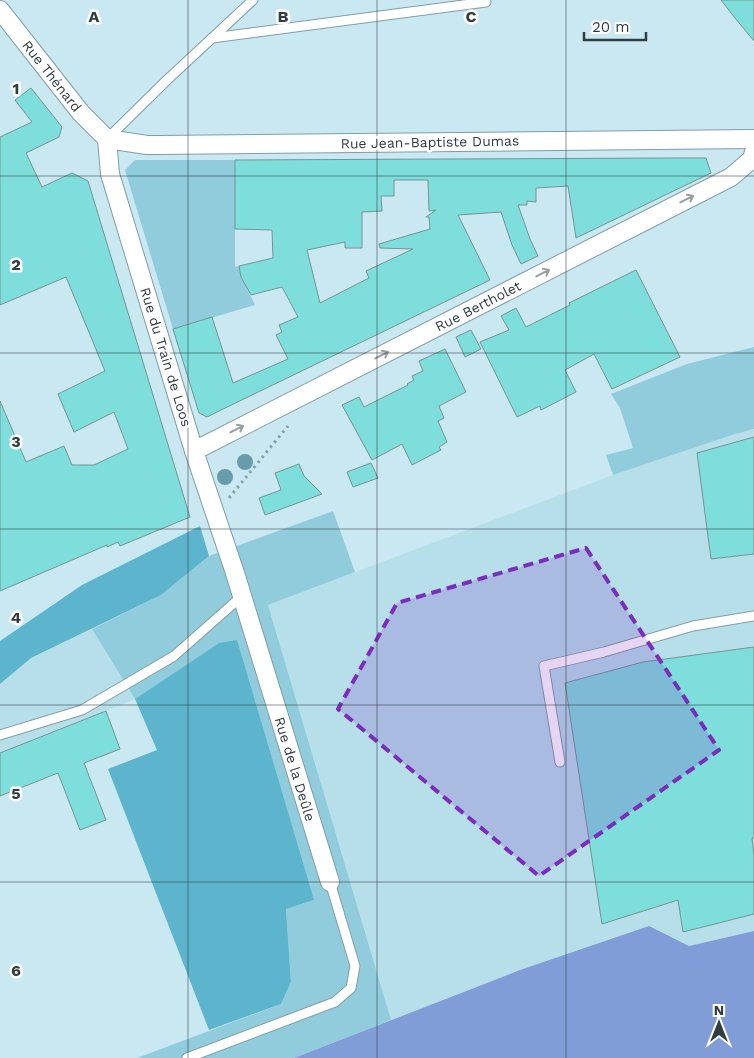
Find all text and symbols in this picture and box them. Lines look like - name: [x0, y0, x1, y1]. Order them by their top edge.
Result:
- text: A: [89, 7, 100, 26]
- text: B: [278, 7, 289, 26]
- text: C: [466, 7, 477, 26]
- scale bar: [584, 10, 646, 42]
- text: 20 m: [592, 18, 630, 36]
- street label: Rue Thénard: [19, 37, 85, 115]
- text: 1: [13, 79, 19, 98]
- street label: Rue Jean-Baptiste Dumas: [341, 132, 519, 152]
- one-way arrow: [679, 194, 694, 203]
- text: 2: [11, 255, 21, 274]
- one-way arrow: [535, 268, 550, 278]
- street label: Rue Bertholet: [432, 277, 524, 334]
- street label: Rue du Train de Loos: [137, 286, 195, 428]
- one-way arrow: [374, 350, 389, 359]
- one-way arrow: [230, 423, 245, 433]
- text: 3: [11, 432, 21, 451]
- text: 4: [11, 608, 21, 627]
- street label: Rue de la Deûle: [272, 715, 318, 823]
- text: 5: [11, 784, 21, 803]
- text: 6: [11, 961, 21, 980]
- north arrow: [694, 998, 744, 1048]
- text: N: [714, 1002, 724, 1018]

